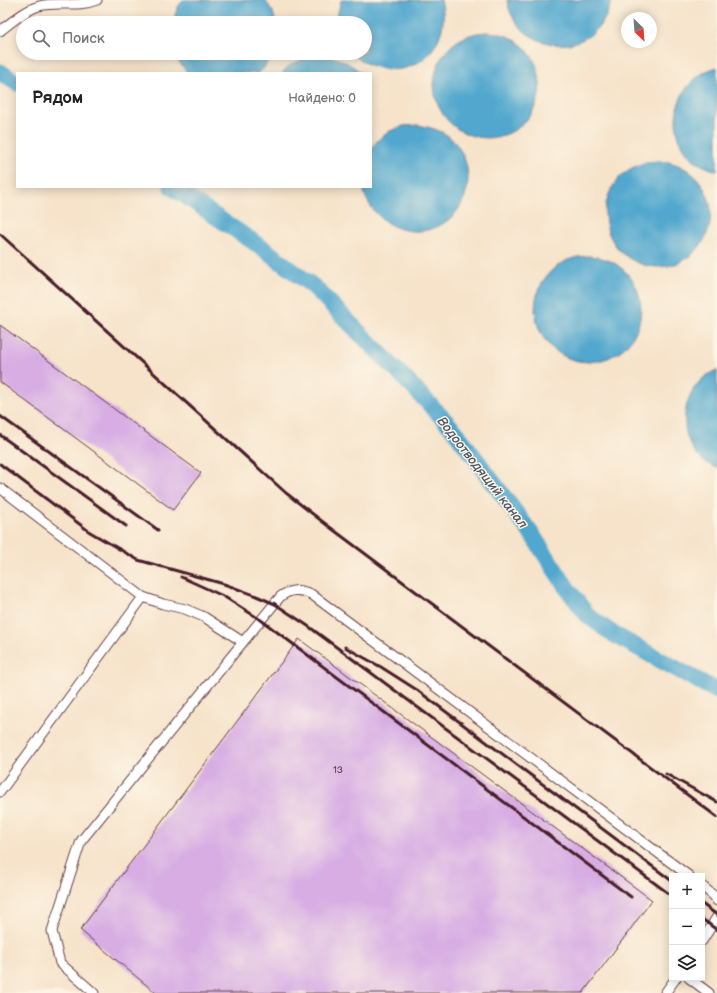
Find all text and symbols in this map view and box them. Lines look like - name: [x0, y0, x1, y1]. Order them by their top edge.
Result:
- north arrow: [621, 12, 657, 48]
- search box: [16, 16, 372, 60]
- icon: search: [30, 27, 52, 49]
- text: Поиск: [62, 29, 105, 48]
- text: Рядом: [32, 88, 83, 108]
- text: Найдено: 0: [288, 90, 356, 106]
- water label: Водоотводящий канал: [434, 414, 531, 532]
- house number: 13: [333, 764, 343, 776]
- map controls: [669, 873, 705, 981]
- button: +: [669, 873, 705, 909]
- button: −: [669, 909, 705, 945]
- button: layers: [669, 945, 705, 981]

